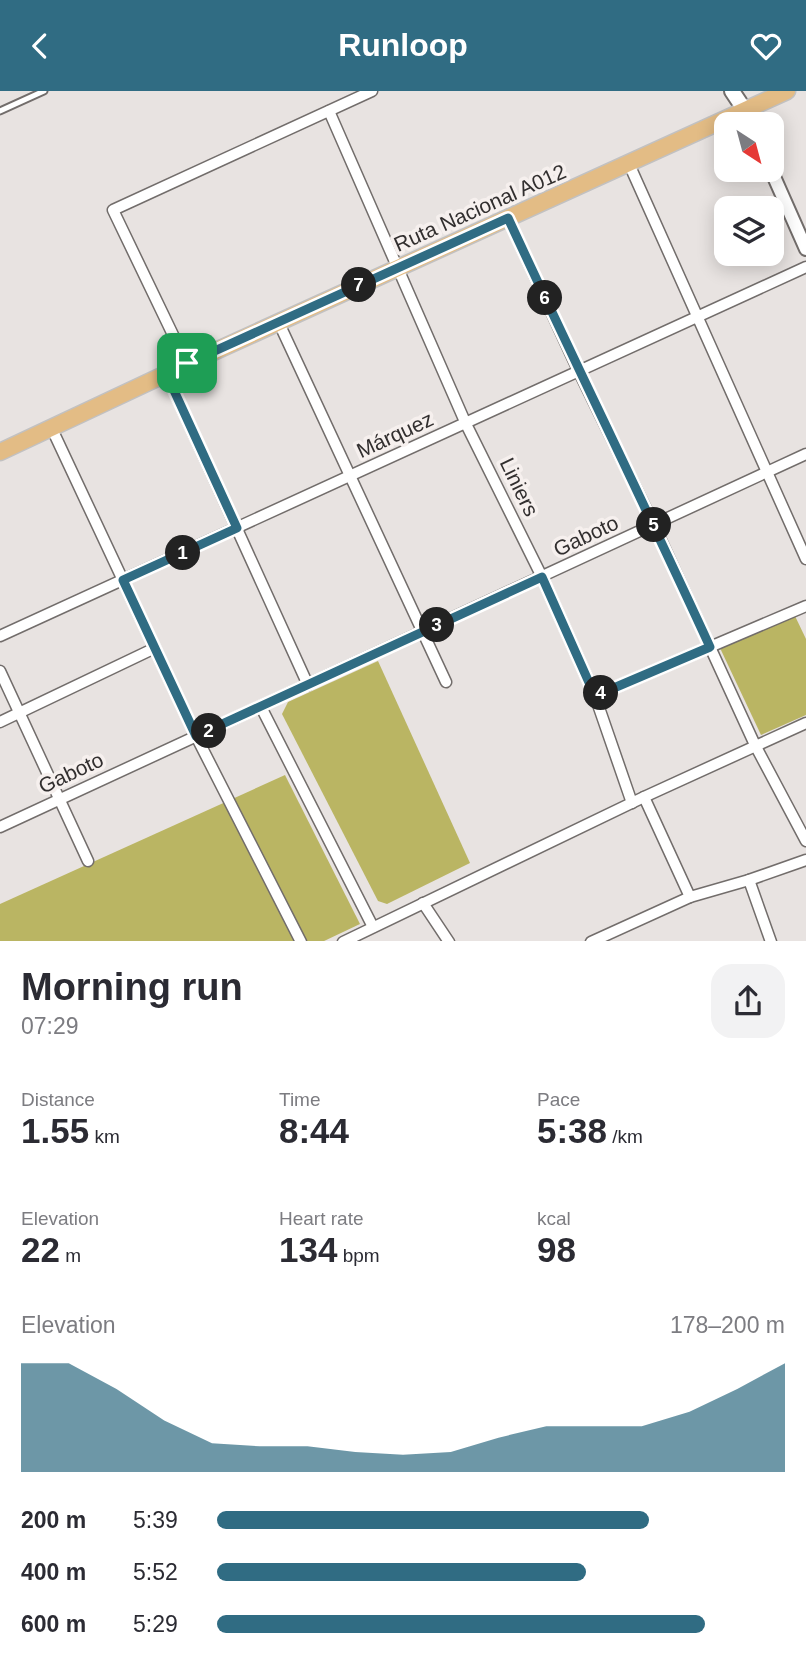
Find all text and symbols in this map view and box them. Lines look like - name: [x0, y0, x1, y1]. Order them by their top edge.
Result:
- icon: back: [21, 27, 59, 65]
- text: Runloop: [338, 27, 468, 63]
- icon: heart: [747, 27, 785, 65]
- north arrow: [714, 112, 784, 182]
- map controls: [714, 112, 784, 266]
- street label: Ruta Nacional A012: [390, 159, 569, 256]
- button: layers: [714, 196, 784, 266]
- pin: 7: [342, 267, 376, 303]
- text: 7: [353, 274, 364, 295]
- pin: 6: [528, 281, 562, 315]
- text: 6: [539, 287, 550, 308]
- pin: [157, 333, 217, 393]
- icon: arrive: [168, 344, 206, 382]
- street label: Márquez: [353, 407, 437, 462]
- street label: Liniers: [496, 454, 543, 520]
- pin: 5: [636, 507, 672, 543]
- street label: Gaboto: [550, 511, 622, 561]
- text: 5: [648, 514, 659, 535]
- pin: 1: [166, 535, 200, 571]
- text: 1: [177, 542, 188, 563]
- pin: 3: [420, 607, 454, 643]
- text: 3: [431, 614, 442, 635]
- pin: 4: [584, 675, 618, 711]
- text: 4: [595, 682, 606, 703]
- pin: 2: [192, 713, 227, 749]
- text: 2: [203, 720, 214, 741]
- street label: Gaboto: [35, 748, 107, 798]
- button: share: [711, 964, 785, 1038]
- text: Morning run: [21, 966, 243, 1008]
- text: 07:29: [21, 1013, 79, 1039]
- text: Distance: [21, 1089, 95, 1110]
- text: Time: [279, 1089, 321, 1110]
- text: Pace: [537, 1089, 580, 1110]
- text: 1.55: [21, 1111, 89, 1150]
- text: 8:44: [279, 1111, 349, 1150]
- text: 5:38: [537, 1111, 607, 1150]
- text: km: [89, 1126, 120, 1147]
- text: /km: [607, 1126, 643, 1147]
- text: Elevation: [21, 1208, 99, 1229]
- text: Heart rate: [279, 1208, 363, 1229]
- text: kcal: [537, 1208, 571, 1229]
- text: 22: [21, 1230, 60, 1269]
- text: 134: [279, 1230, 337, 1269]
- text: 98: [537, 1230, 576, 1269]
- text: m: [60, 1245, 81, 1266]
- text: bpm: [337, 1245, 380, 1266]
- text: Elevation: [21, 1312, 116, 1338]
- text: 178–200 m: [670, 1312, 785, 1338]
- text: 200 m: [21, 1507, 86, 1533]
- text: 5:39: [133, 1507, 178, 1533]
- text: 400 m: [21, 1559, 86, 1585]
- text: 5:52: [133, 1559, 178, 1585]
- text: 600 m: [21, 1611, 86, 1637]
- text: 5:29: [133, 1611, 178, 1637]

